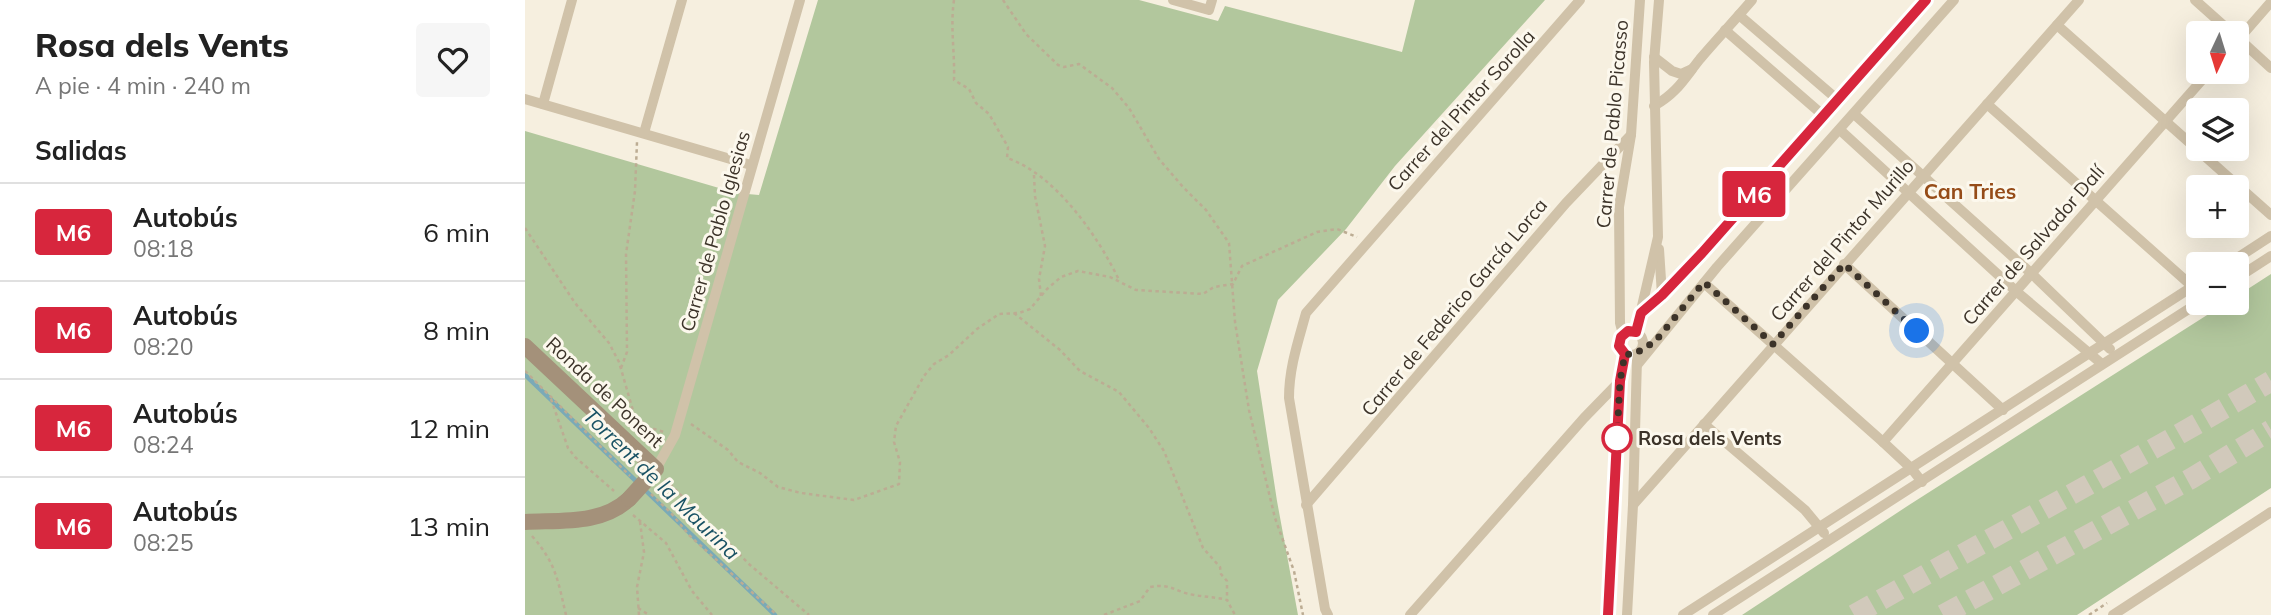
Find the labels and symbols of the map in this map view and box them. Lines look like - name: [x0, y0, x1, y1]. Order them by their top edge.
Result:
- street label: Carrer de Pablo Picasso: [1591, 19, 1633, 229]
- north arrow: [2186, 21, 2249, 84]
- street label: Carrer del Pintor Sorolla: [1382, 24, 1540, 196]
- street label: Carrer de Pablo Iglesias: [675, 128, 755, 334]
- street label: Carrer del Pintor Murillo: [1765, 154, 1919, 326]
- street label: Carrer de Salvador Dalí: [1957, 159, 2110, 330]
- line badge: M6: [1723, 171, 1785, 217]
- district label: Can Tries: [1924, 178, 2016, 204]
- street label: Carrer de Federico García Lorca: [1356, 193, 1552, 421]
- your location: [1899, 313, 1934, 348]
- street label: Ronda de Ponent: [541, 332, 669, 453]
- water label: Torrent de la Maurina: [578, 402, 745, 565]
- marker: Rosa dels Vents: [1602, 423, 1632, 453]
- place label: Rosa dels Vents: [1638, 426, 1782, 450]

